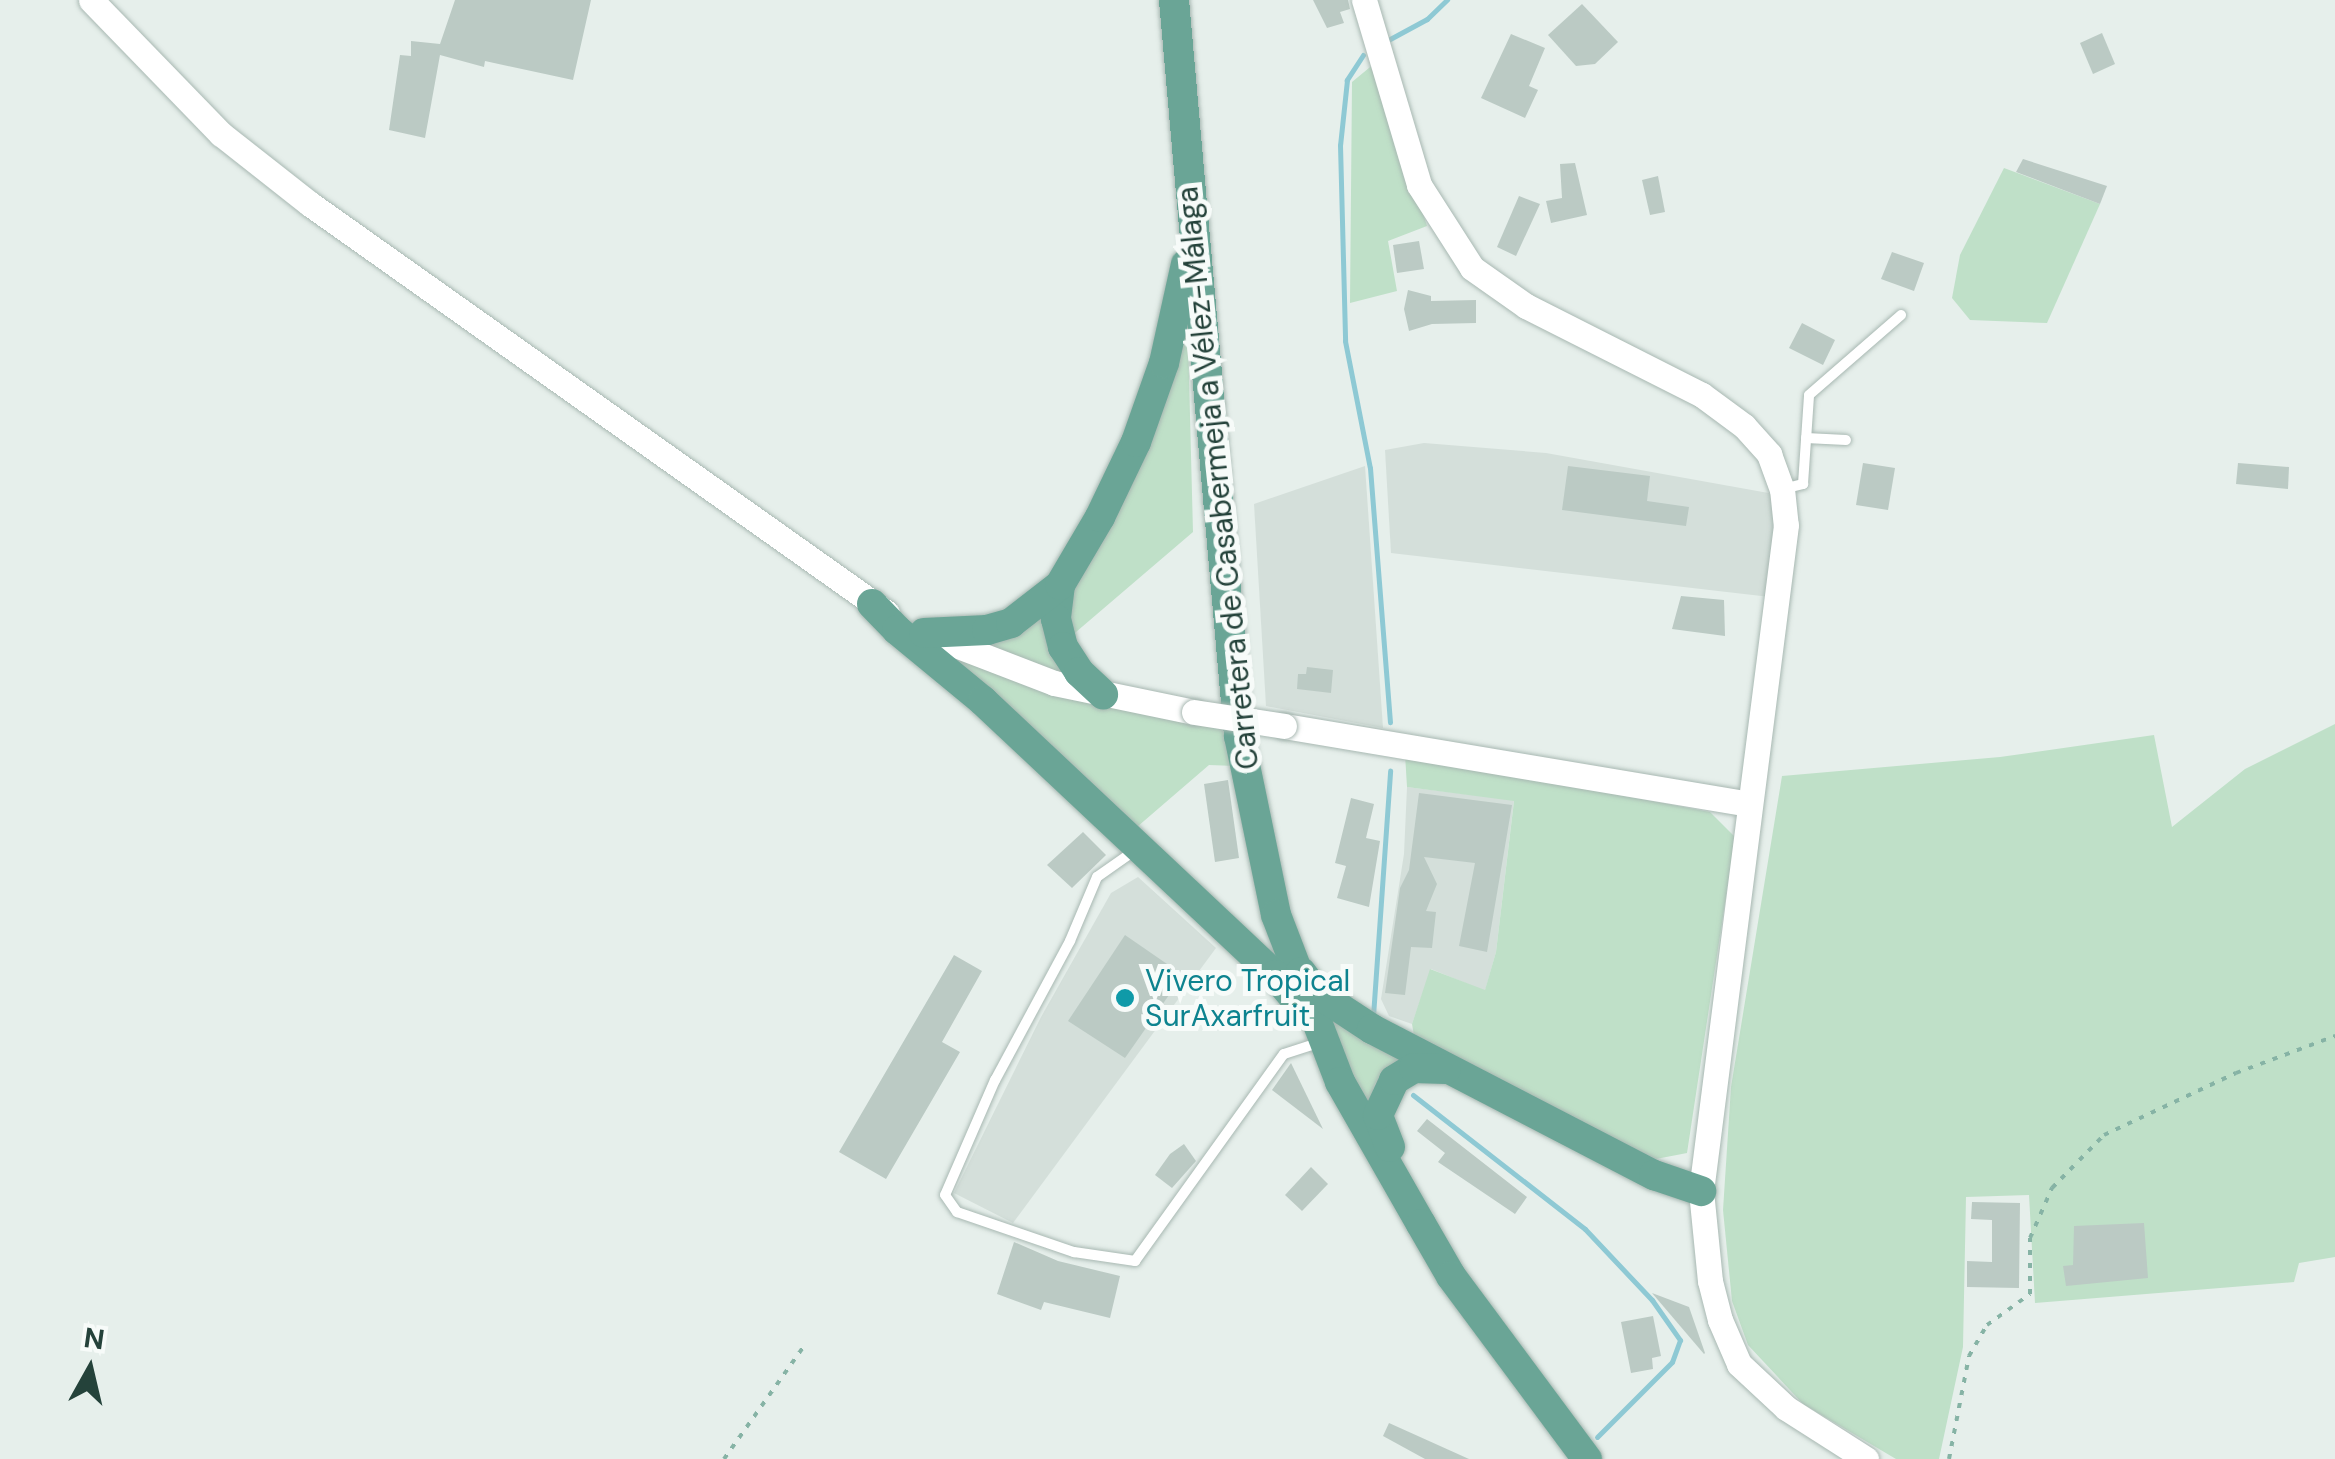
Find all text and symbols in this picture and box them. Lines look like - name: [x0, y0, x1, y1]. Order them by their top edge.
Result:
- street label: Carretera de Casabermeja a Vélez-Málaga: [1169, 185, 1267, 771]
- place label: Vivero Tropical SurAxarfruit: [1145, 963, 1350, 1034]
- marker: Vivero Tropical SurAxarfruit: [1114, 987, 1136, 1009]
- north arrow: [40, 1319, 140, 1419]
- text: N: [82, 1319, 107, 1359]

